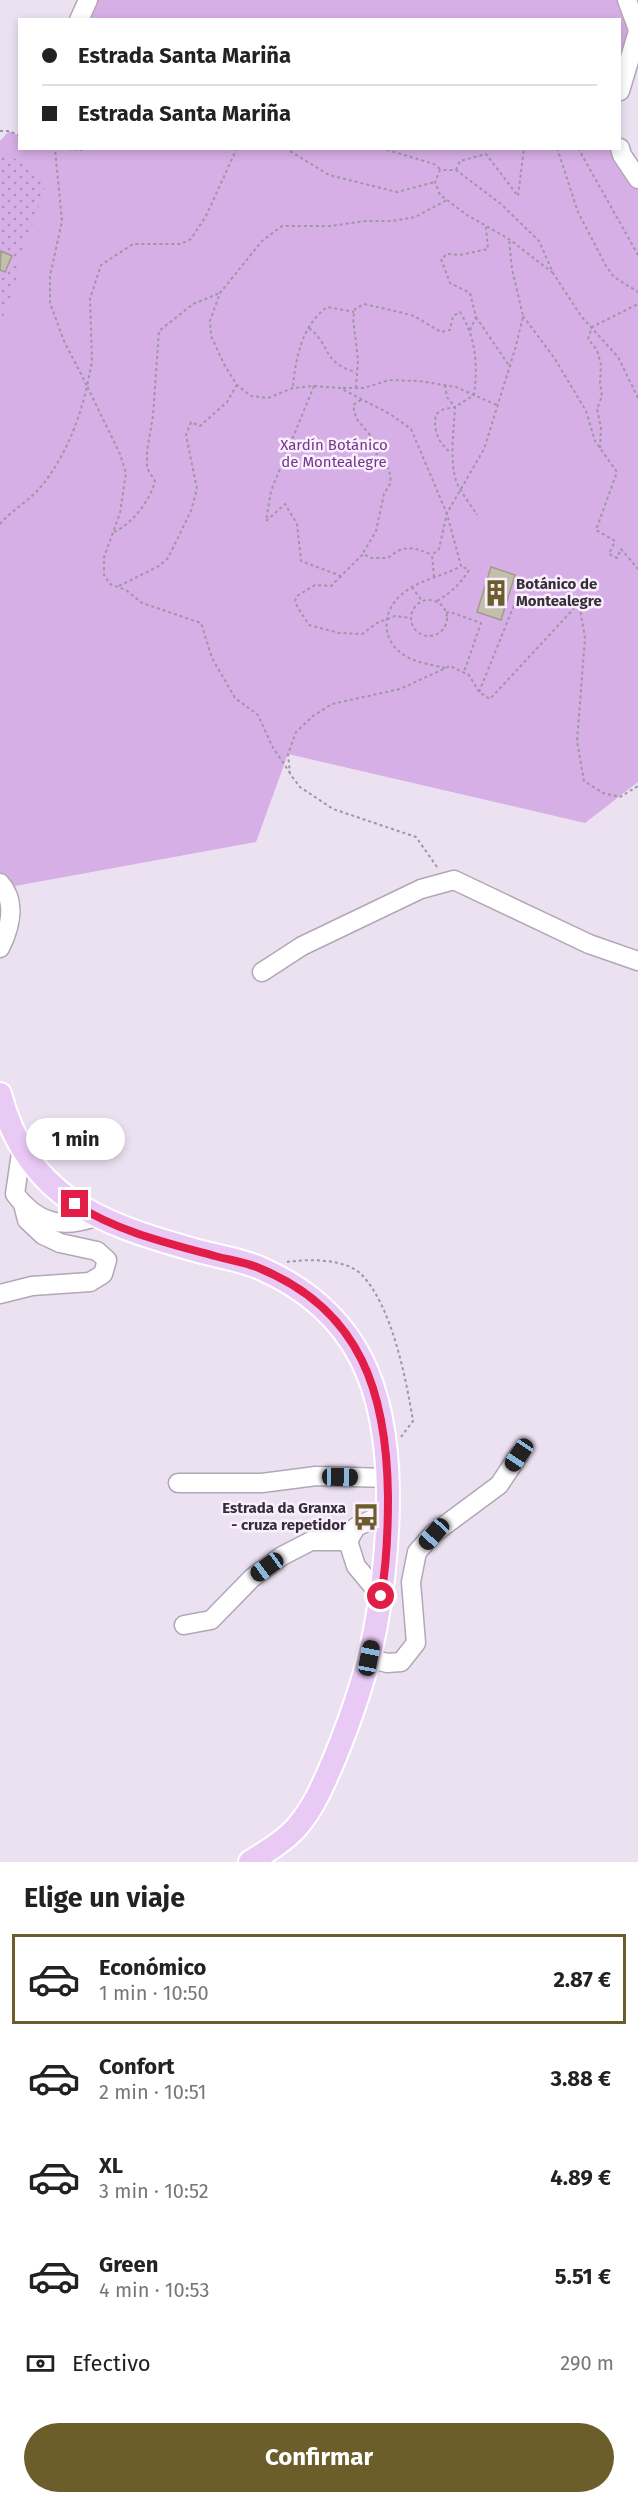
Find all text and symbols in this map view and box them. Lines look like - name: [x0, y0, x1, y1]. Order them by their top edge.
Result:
- text: Estrada Santa Mariña: [78, 42, 291, 69]
- text: Estrada Santa Mariña: [78, 100, 291, 127]
- park label: Xardín Botánico de Montealegre: [280, 436, 388, 471]
- place label: Botánico de Montealegre: [516, 575, 602, 610]
- building icon: Botánico de Montealegre: [481, 578, 511, 608]
- callout: 1 min: [26, 1117, 124, 1159]
- text: 1 min: [51, 1127, 100, 1151]
- route end: [61, 1190, 88, 1217]
- car: [501, 1435, 537, 1475]
- car: [322, 1468, 358, 1486]
- place label: Estrada da Granxa - cruza repetidor: [222, 1499, 347, 1534]
- bus stop icon: Estrada da Granxa - cruza repetidor: [351, 1502, 381, 1532]
- car: [415, 1515, 453, 1553]
- car: [247, 1549, 287, 1585]
- route start: [367, 1582, 394, 1609]
- car: [357, 1639, 381, 1677]
- text: Elige un viaje: [24, 1882, 185, 1914]
- icon: car: [27, 1952, 81, 2006]
- text: Económico: [99, 1954, 206, 1981]
- text: 2.87 €: [553, 1966, 611, 1993]
- text: 1 min · 10:50: [99, 1981, 209, 2005]
- icon: car: [27, 2051, 81, 2105]
- text: Confort: [99, 2053, 175, 2080]
- text: 3.88 €: [550, 2065, 611, 2092]
- text: 2 min · 10:51: [99, 2080, 206, 2104]
- icon: car: [27, 2150, 81, 2204]
- text: XL: [99, 2152, 123, 2179]
- text: 4.89 €: [550, 2164, 611, 2191]
- text: 3 min · 10:52: [99, 2179, 209, 2203]
- icon: car: [27, 2249, 81, 2303]
- text: Green: [99, 2251, 158, 2278]
- text: 5.51 €: [555, 2263, 611, 2290]
- text: 4 min · 10:53: [99, 2278, 209, 2302]
- icon: cash: [24, 2347, 57, 2380]
- text: Efectivo: [72, 2350, 151, 2377]
- text: 290 m: [560, 2351, 614, 2375]
- button: Confirmar: [24, 2423, 614, 2492]

